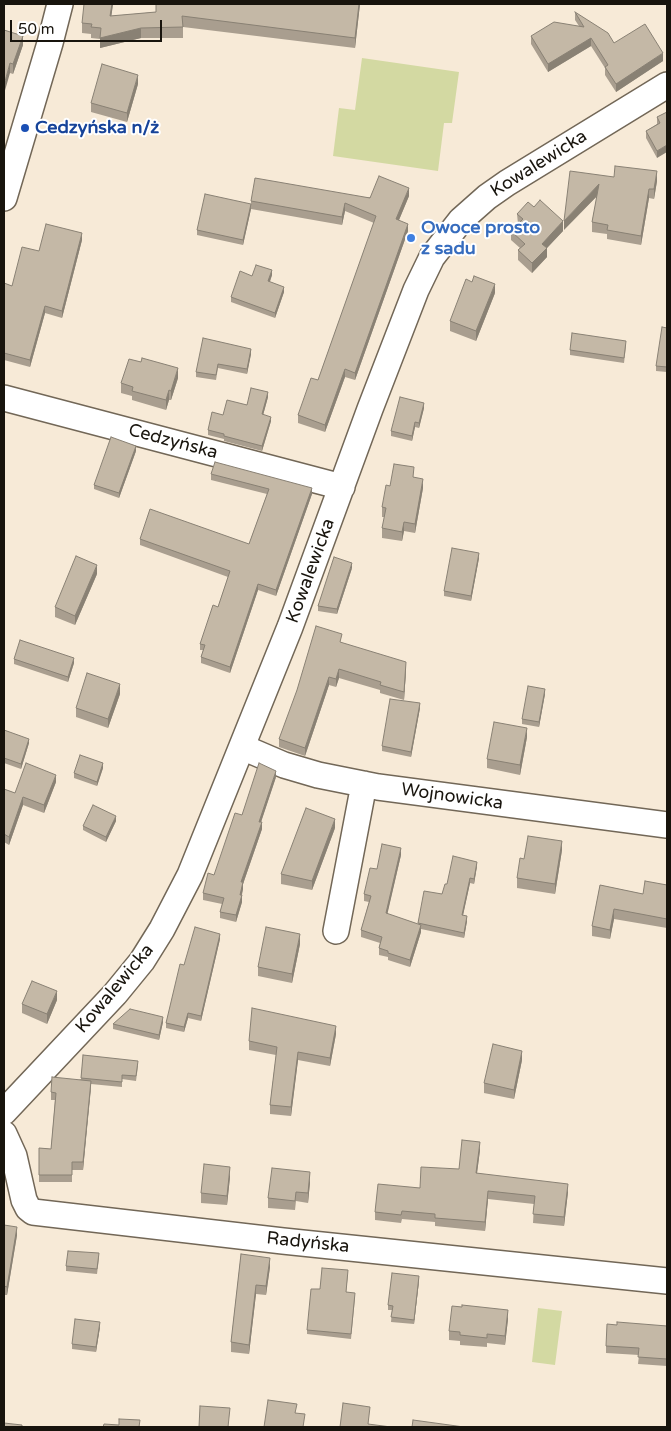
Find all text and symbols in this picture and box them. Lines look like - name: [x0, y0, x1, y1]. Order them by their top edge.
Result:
- scale bar: [12, 10, 165, 42]
- text: 50 m: [18, 20, 55, 38]
- place label: Cedzyńska n/ż: [35, 117, 159, 139]
- marker: Cedzyńska n/ż: [19, 122, 31, 134]
- street label: Kowalewicka: [487, 126, 591, 202]
- place label: Owoce prosto z sadu: [421, 217, 540, 260]
- marker: Owoce prosto z sadu: [405, 232, 417, 244]
- street label: Cedzyńska: [126, 420, 220, 464]
- street label: Kowalewicka: [282, 516, 340, 626]
- street label: Wojnowicka: [400, 779, 504, 815]
- street label: Kowalewicka: [71, 940, 159, 1038]
- street label: Radyńska: [265, 1228, 351, 1258]

